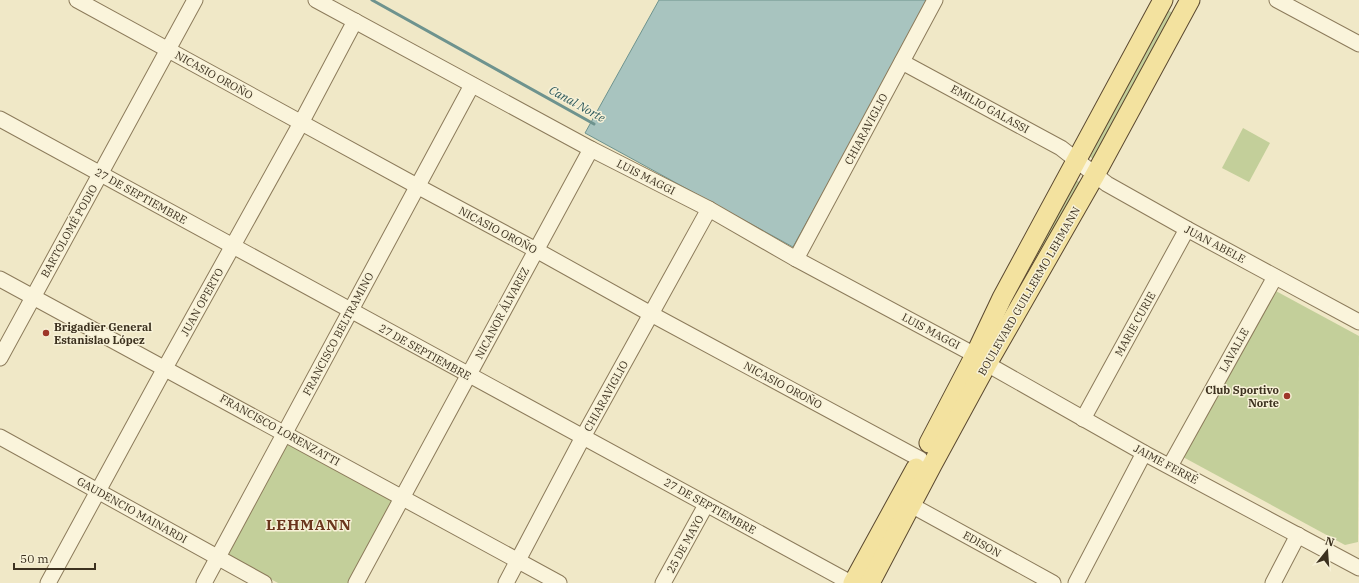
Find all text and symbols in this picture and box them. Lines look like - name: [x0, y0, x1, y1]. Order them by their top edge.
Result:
- street label: NICASIO OROÑO: [173, 48, 256, 102]
- water label: Canal Norte: [547, 82, 608, 125]
- street label: EMILIO GALASSI: [948, 82, 1032, 136]
- street label: CHIARAVIGLIO: [841, 91, 891, 167]
- street label: LUIS MAGGI: [614, 156, 678, 198]
- street label: 27 DE SEPTIEMBRE: [93, 165, 189, 227]
- street label: BARTOLOMÉ PODIO: [38, 182, 100, 280]
- street label: NICASIO OROÑO: [456, 203, 540, 257]
- street label: BOULEVARD GUILLERMO LEHMANN: [975, 204, 1083, 378]
- street label: JUAN ABELE: [1182, 222, 1248, 266]
- street label: NICANOR ÁLVAREZ: [472, 265, 532, 361]
- street label: JUAN OPERTO: [178, 266, 226, 338]
- street label: FRANCISCO BELTRAMINO: [300, 270, 377, 398]
- street label: MARIE CURIE: [1112, 289, 1158, 359]
- street label: LUIS MAGGI: [900, 310, 963, 352]
- place label: Brigadier General Estanislao López: [54, 320, 152, 347]
- street label: 27 DE SEPTIEMBRE: [377, 321, 473, 383]
- street label: LAVALLE: [1216, 326, 1252, 374]
- marker: Brigadier General Estanislao López: [41, 328, 51, 338]
- street label: CHIARAVIGLIO: [581, 358, 631, 434]
- street label: NICASIO OROÑO: [741, 358, 825, 412]
- place label: Club Sportivo Norte: [1205, 383, 1279, 410]
- street label: FRANCISCO LORENZATTI: [218, 391, 343, 469]
- marker: Club Sportivo Norte: [1282, 391, 1292, 401]
- street label: JAIME FERRÉ: [1131, 441, 1201, 487]
- street label: GAUDENCIO MAINARDI: [74, 474, 190, 546]
- street label: 27 DE SEPTIEMBRE: [662, 475, 758, 537]
- street label: 25 DE MAYO: [663, 512, 707, 575]
- district label: LEHMANN: [266, 515, 352, 534]
- street label: EDISON: [960, 528, 1004, 560]
- north arrow: [1307, 531, 1347, 571]
- text: N: [1324, 533, 1336, 549]
- scale bar: [14, 545, 95, 571]
- text: 50 m: [20, 551, 49, 566]

